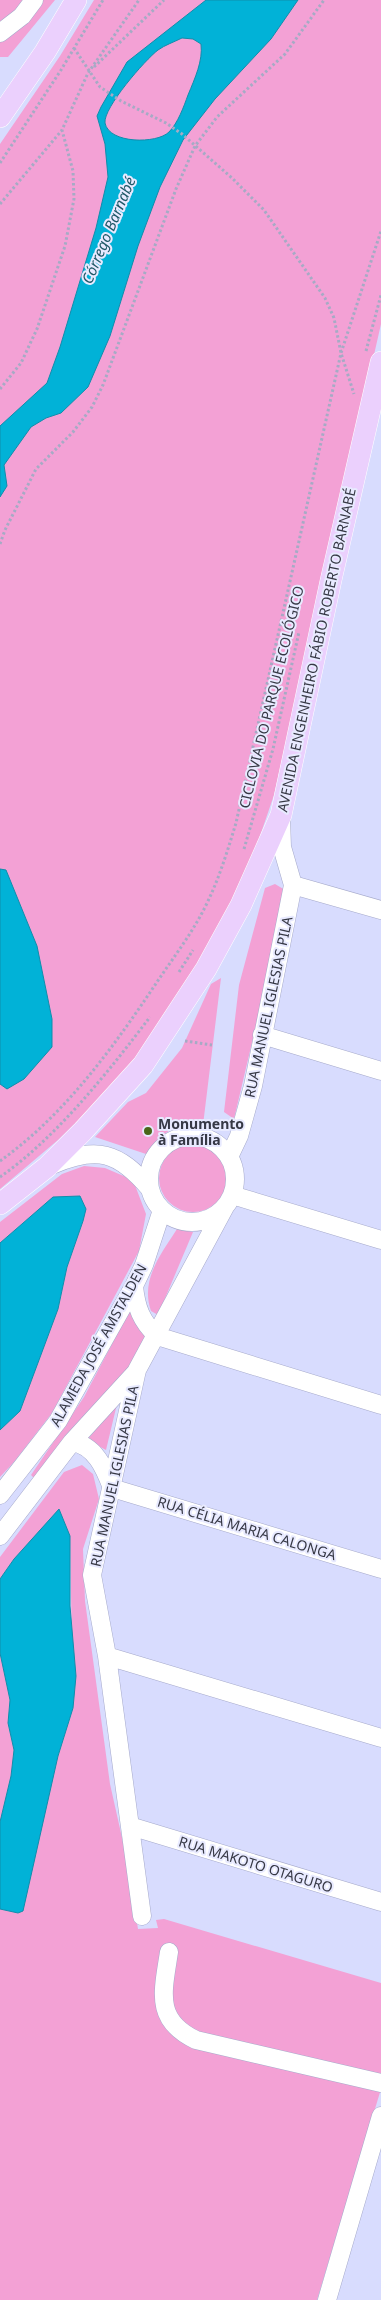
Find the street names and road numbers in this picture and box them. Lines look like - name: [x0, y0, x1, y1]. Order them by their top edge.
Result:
- street label: AVENIDA ENGENHEIRO FÁBIO ROBERTO BARNABÉ: [272, 486, 360, 814]
- street label: CICLOVIA DO PARQUE ECOLÓGICO: [234, 584, 308, 810]
- street label: RUA MANUEL IGLESIAS PILA: [239, 915, 297, 1099]
- street label: ALAMEDA JOSÉ AMSTALDEN: [45, 1260, 151, 1430]
- street label: RUA MANUEL IGLESIAS PILA: [85, 1384, 143, 1568]
- street label: RUA CÉLIA MARIA CALONGA: [155, 1492, 339, 1564]
- street label: RUA MAKOTO OTAGURO: [177, 1832, 335, 1897]

